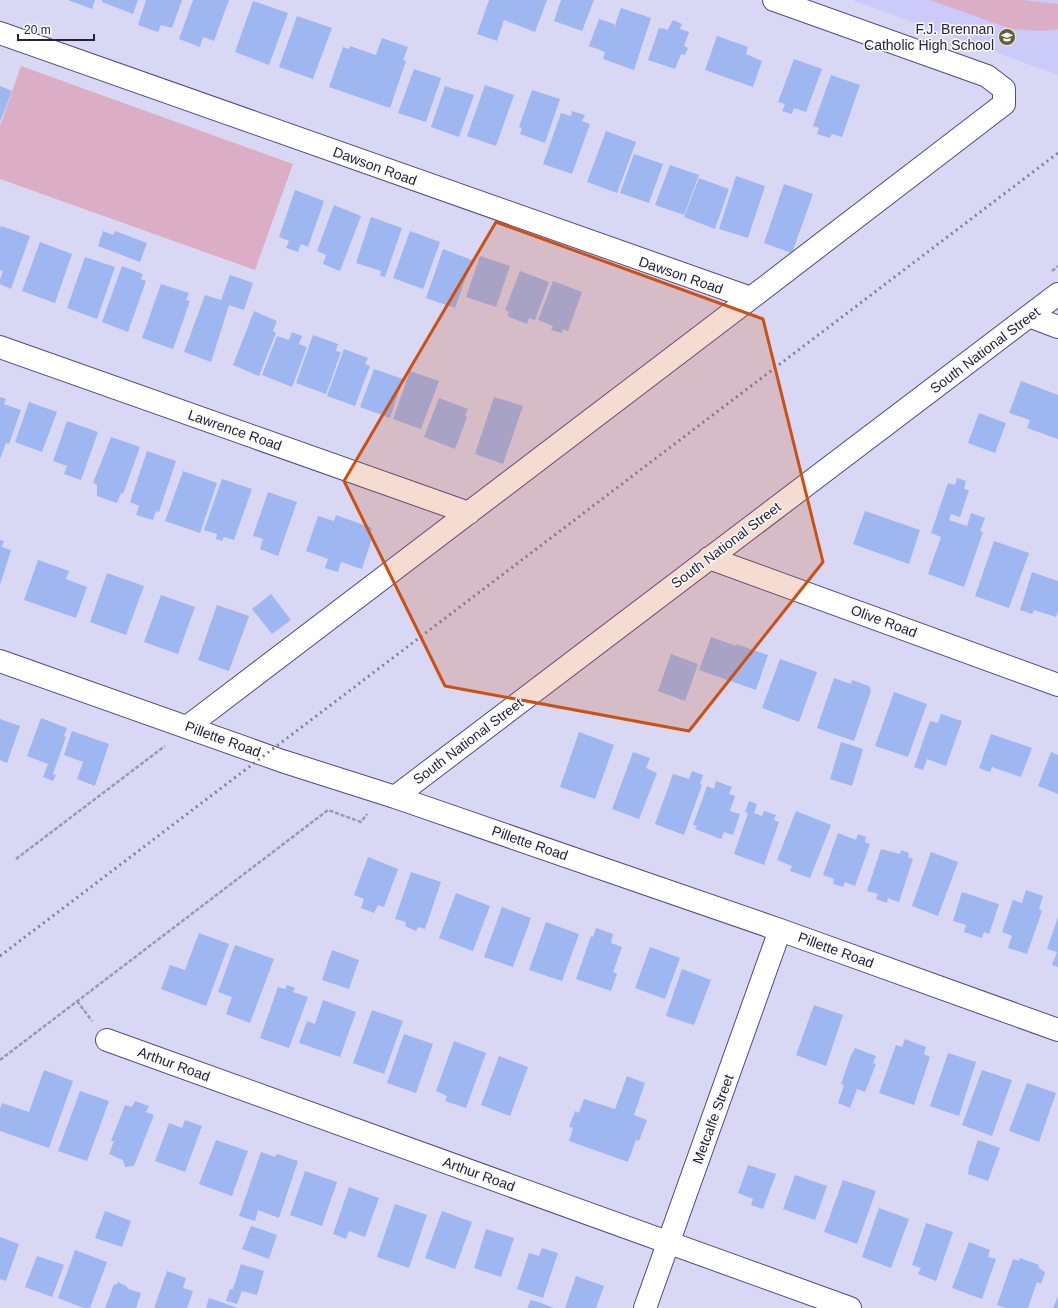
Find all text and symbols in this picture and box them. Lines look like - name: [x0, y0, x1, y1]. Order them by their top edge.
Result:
- scale bar: [18, 16, 94, 42]
- place label: F.J. Brennan Catholic High School: [864, 21, 994, 53]
- text: 20 m: [24, 23, 51, 37]
- school or university icon: F.J. Brennan Catholic High School: [997, 27, 1017, 47]
- street label: Dawson Road: [331, 143, 419, 189]
- street label: Dawson Road: [637, 253, 725, 297]
- street label: South National Street: [927, 304, 1043, 396]
- street label: Lawrence Road: [186, 406, 284, 454]
- street label: South National Street: [668, 499, 784, 591]
- street label: Olive Road: [849, 602, 919, 640]
- street label: South National Street: [410, 695, 526, 787]
- street label: Pillette Road: [183, 718, 263, 760]
- street label: Pillette Road: [490, 823, 570, 863]
- street label: Pillette Road: [796, 929, 876, 971]
- street label: Arthur Road: [136, 1044, 212, 1084]
- street label: Metcalfe Street: [689, 1072, 737, 1166]
- street label: Arthur Road: [441, 1154, 517, 1194]

